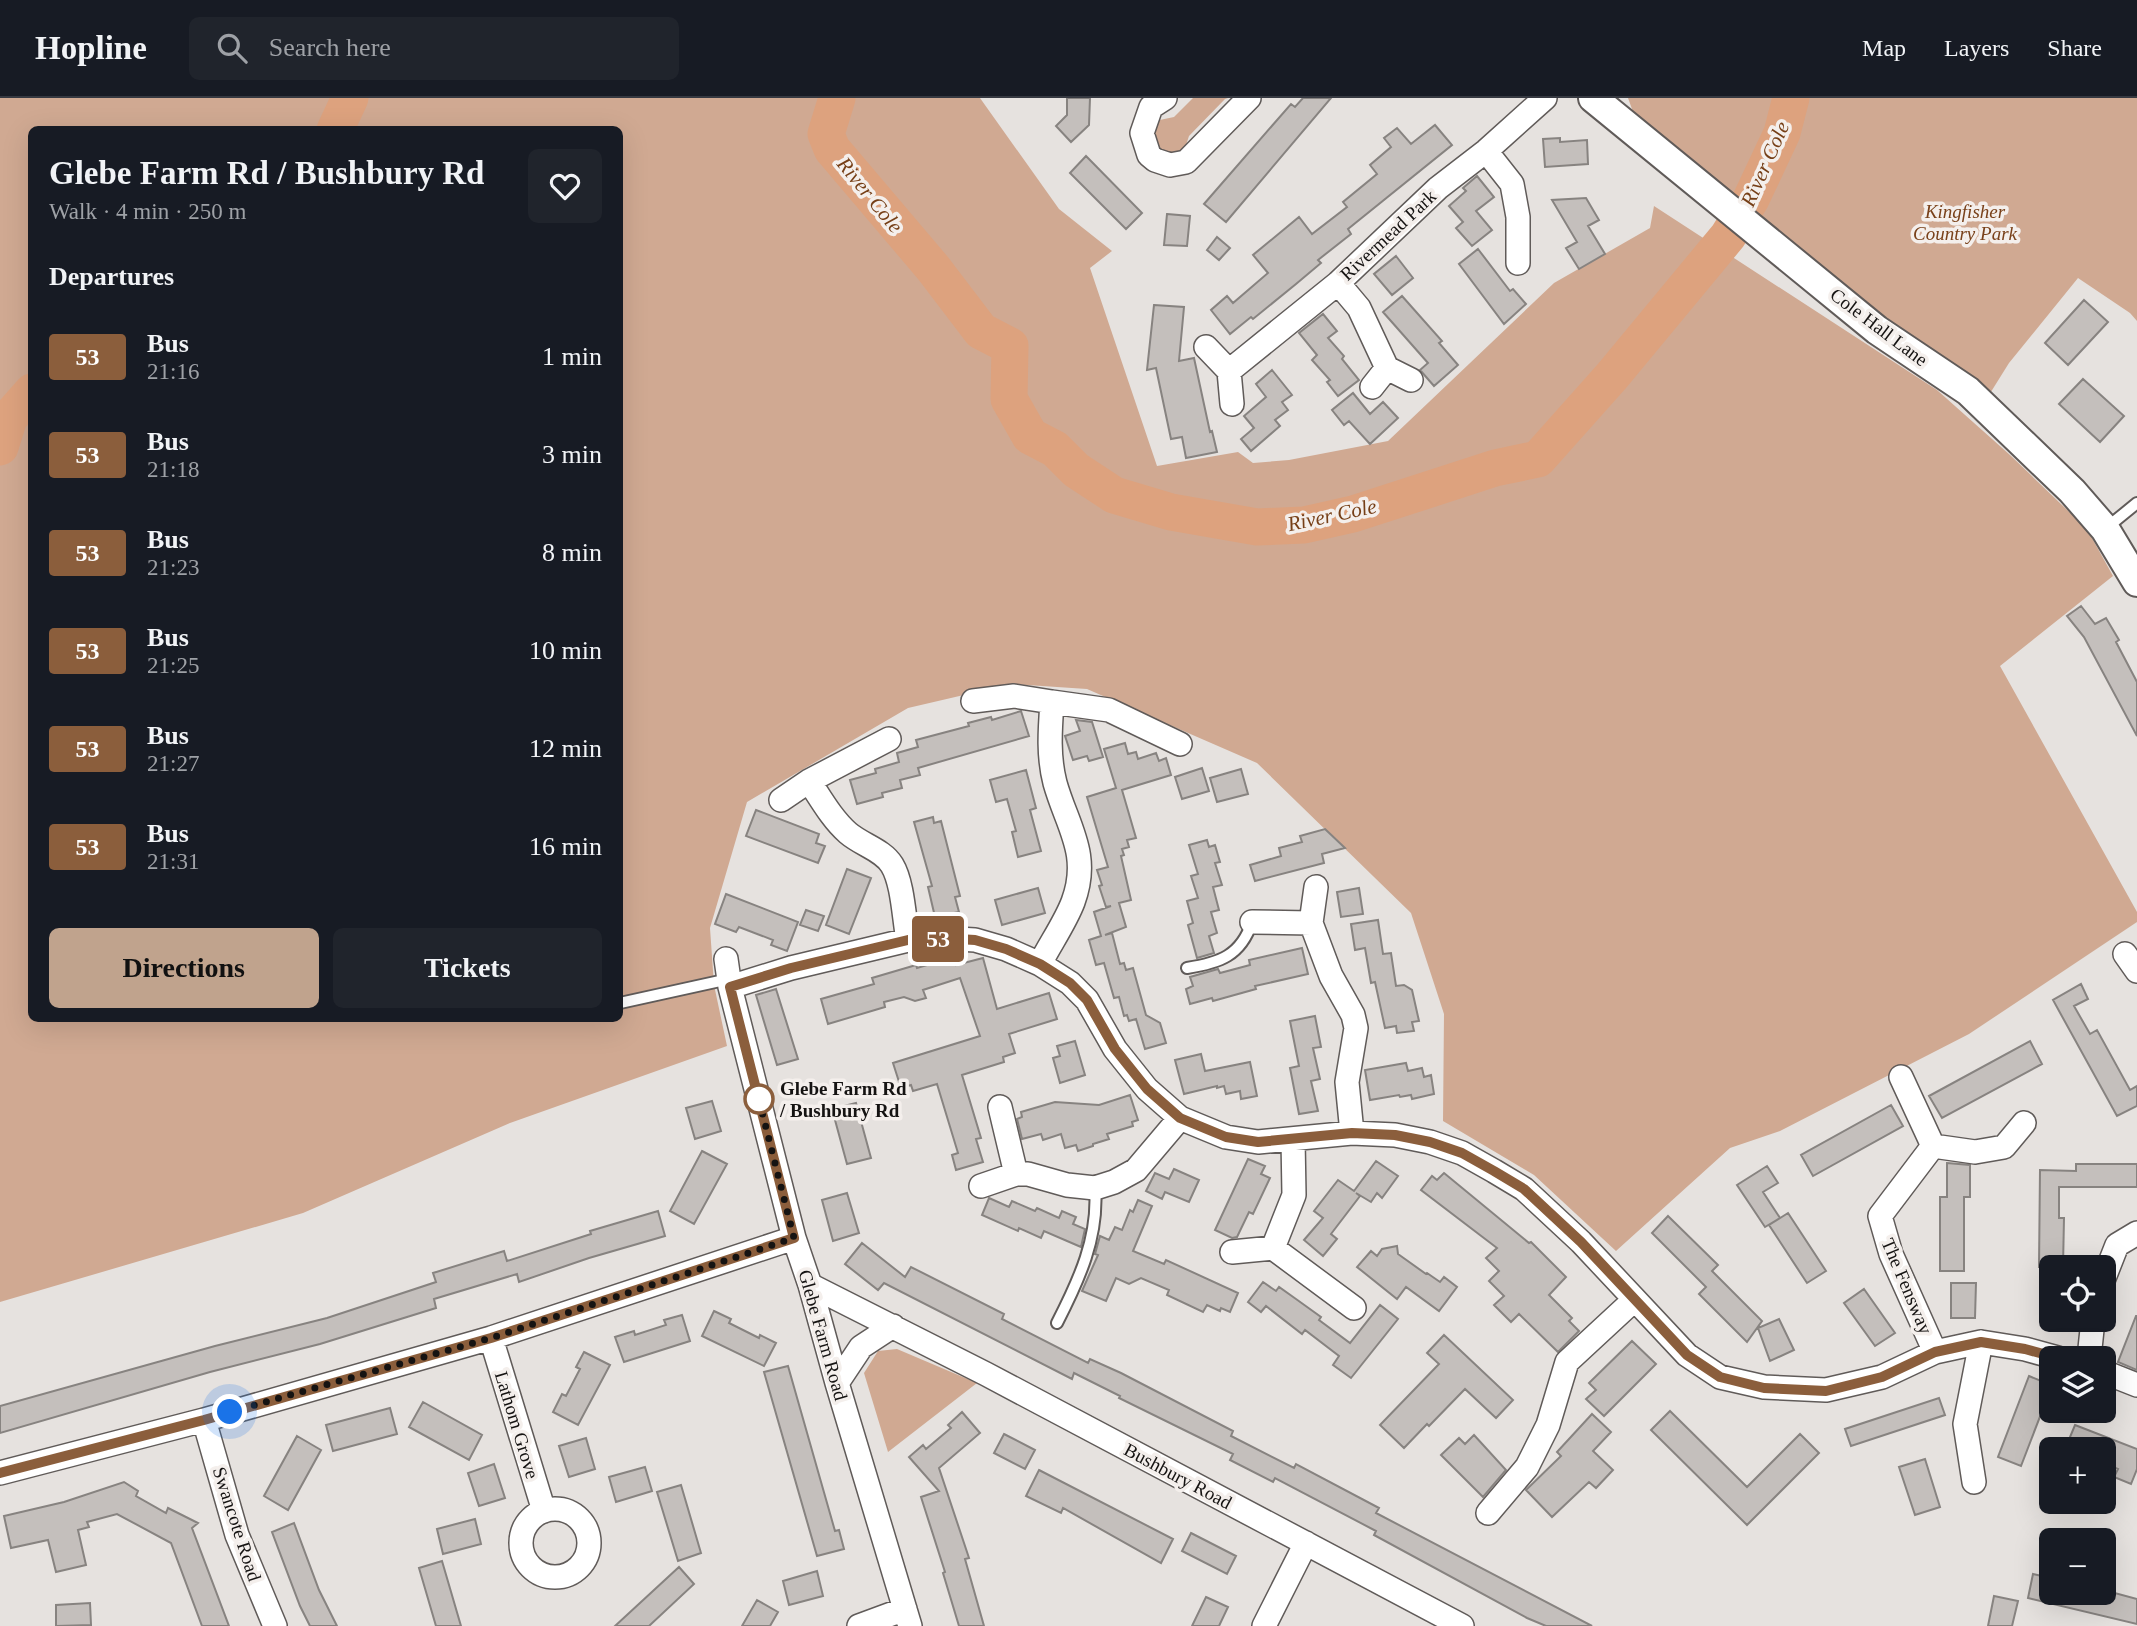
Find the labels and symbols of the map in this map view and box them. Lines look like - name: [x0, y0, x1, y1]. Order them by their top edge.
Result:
- water label: River Cole: [1735, 118, 1794, 211]
- water label: River Cole: [832, 152, 908, 238]
- street label: Rivermead Park: [1336, 185, 1440, 285]
- park label: Kingfisher Country Park: [1913, 201, 2018, 244]
- street label: Cole Hall Lane: [1826, 284, 1932, 370]
- water label: River Cole: [1284, 494, 1379, 536]
- line badge: 53: [906, 916, 970, 962]
- place label: Glebe Farm Rd / Bushbury Rd: [779, 1078, 907, 1121]
- marker: Glebe Farm Rd / Bushbury Rd: [744, 1084, 774, 1114]
- street label: The Fensway: [1877, 1235, 1937, 1337]
- street label: Glebe Farm Road: [794, 1267, 852, 1403]
- street label: Lathom Grove: [491, 1369, 543, 1481]
- your location: [212, 1394, 247, 1429]
- street label: Bushbury Road: [1121, 1439, 1236, 1513]
- street label: Swancote Road: [209, 1464, 265, 1584]

